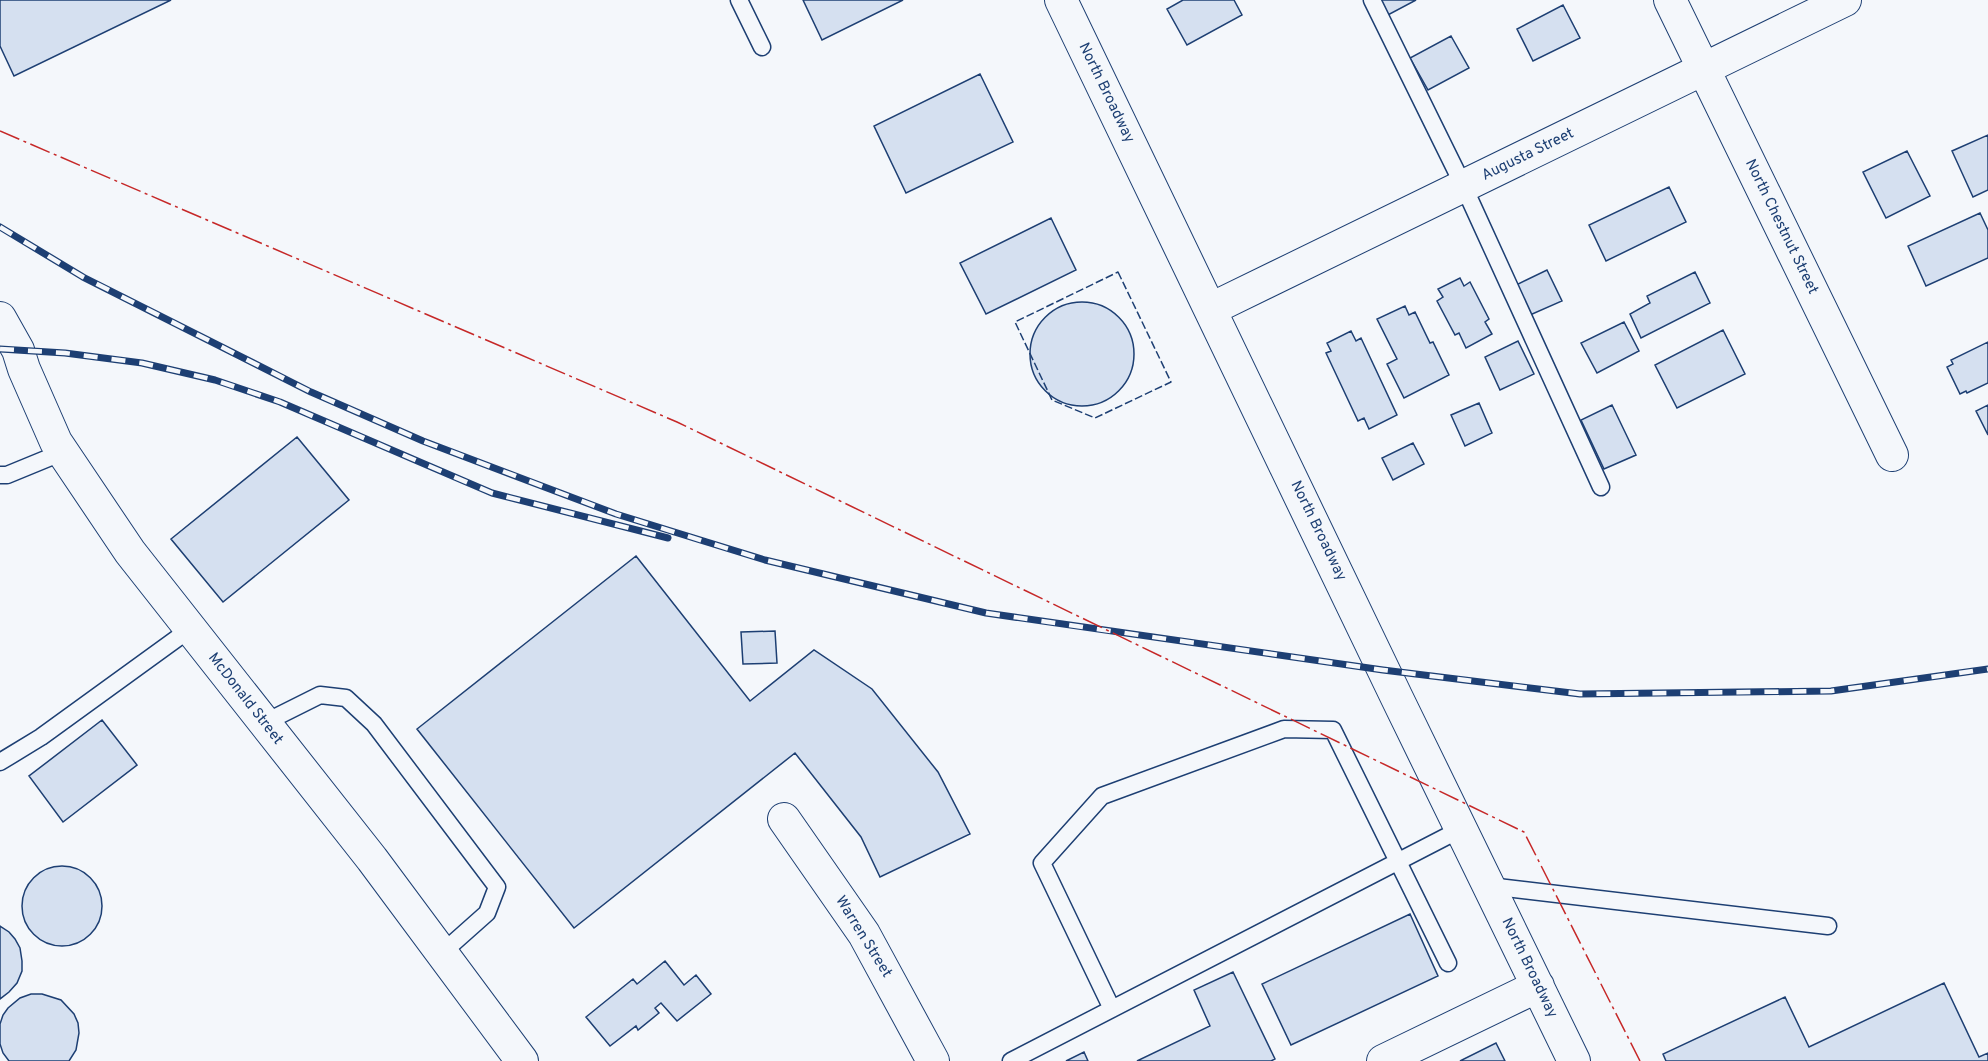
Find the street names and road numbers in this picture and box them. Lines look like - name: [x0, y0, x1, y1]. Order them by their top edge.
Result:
- street label: North Broadway: [1074, 40, 1138, 146]
- street label: Augusta Street: [1479, 124, 1577, 186]
- street label: North Chestnut Street: [1740, 156, 1822, 298]
- street label: North Broadway: [1286, 478, 1350, 584]
- street label: McDonald Street: [203, 649, 287, 749]
- street label: Warren Street: [830, 893, 896, 981]
- street label: North Broadway: [1497, 915, 1561, 1021]

